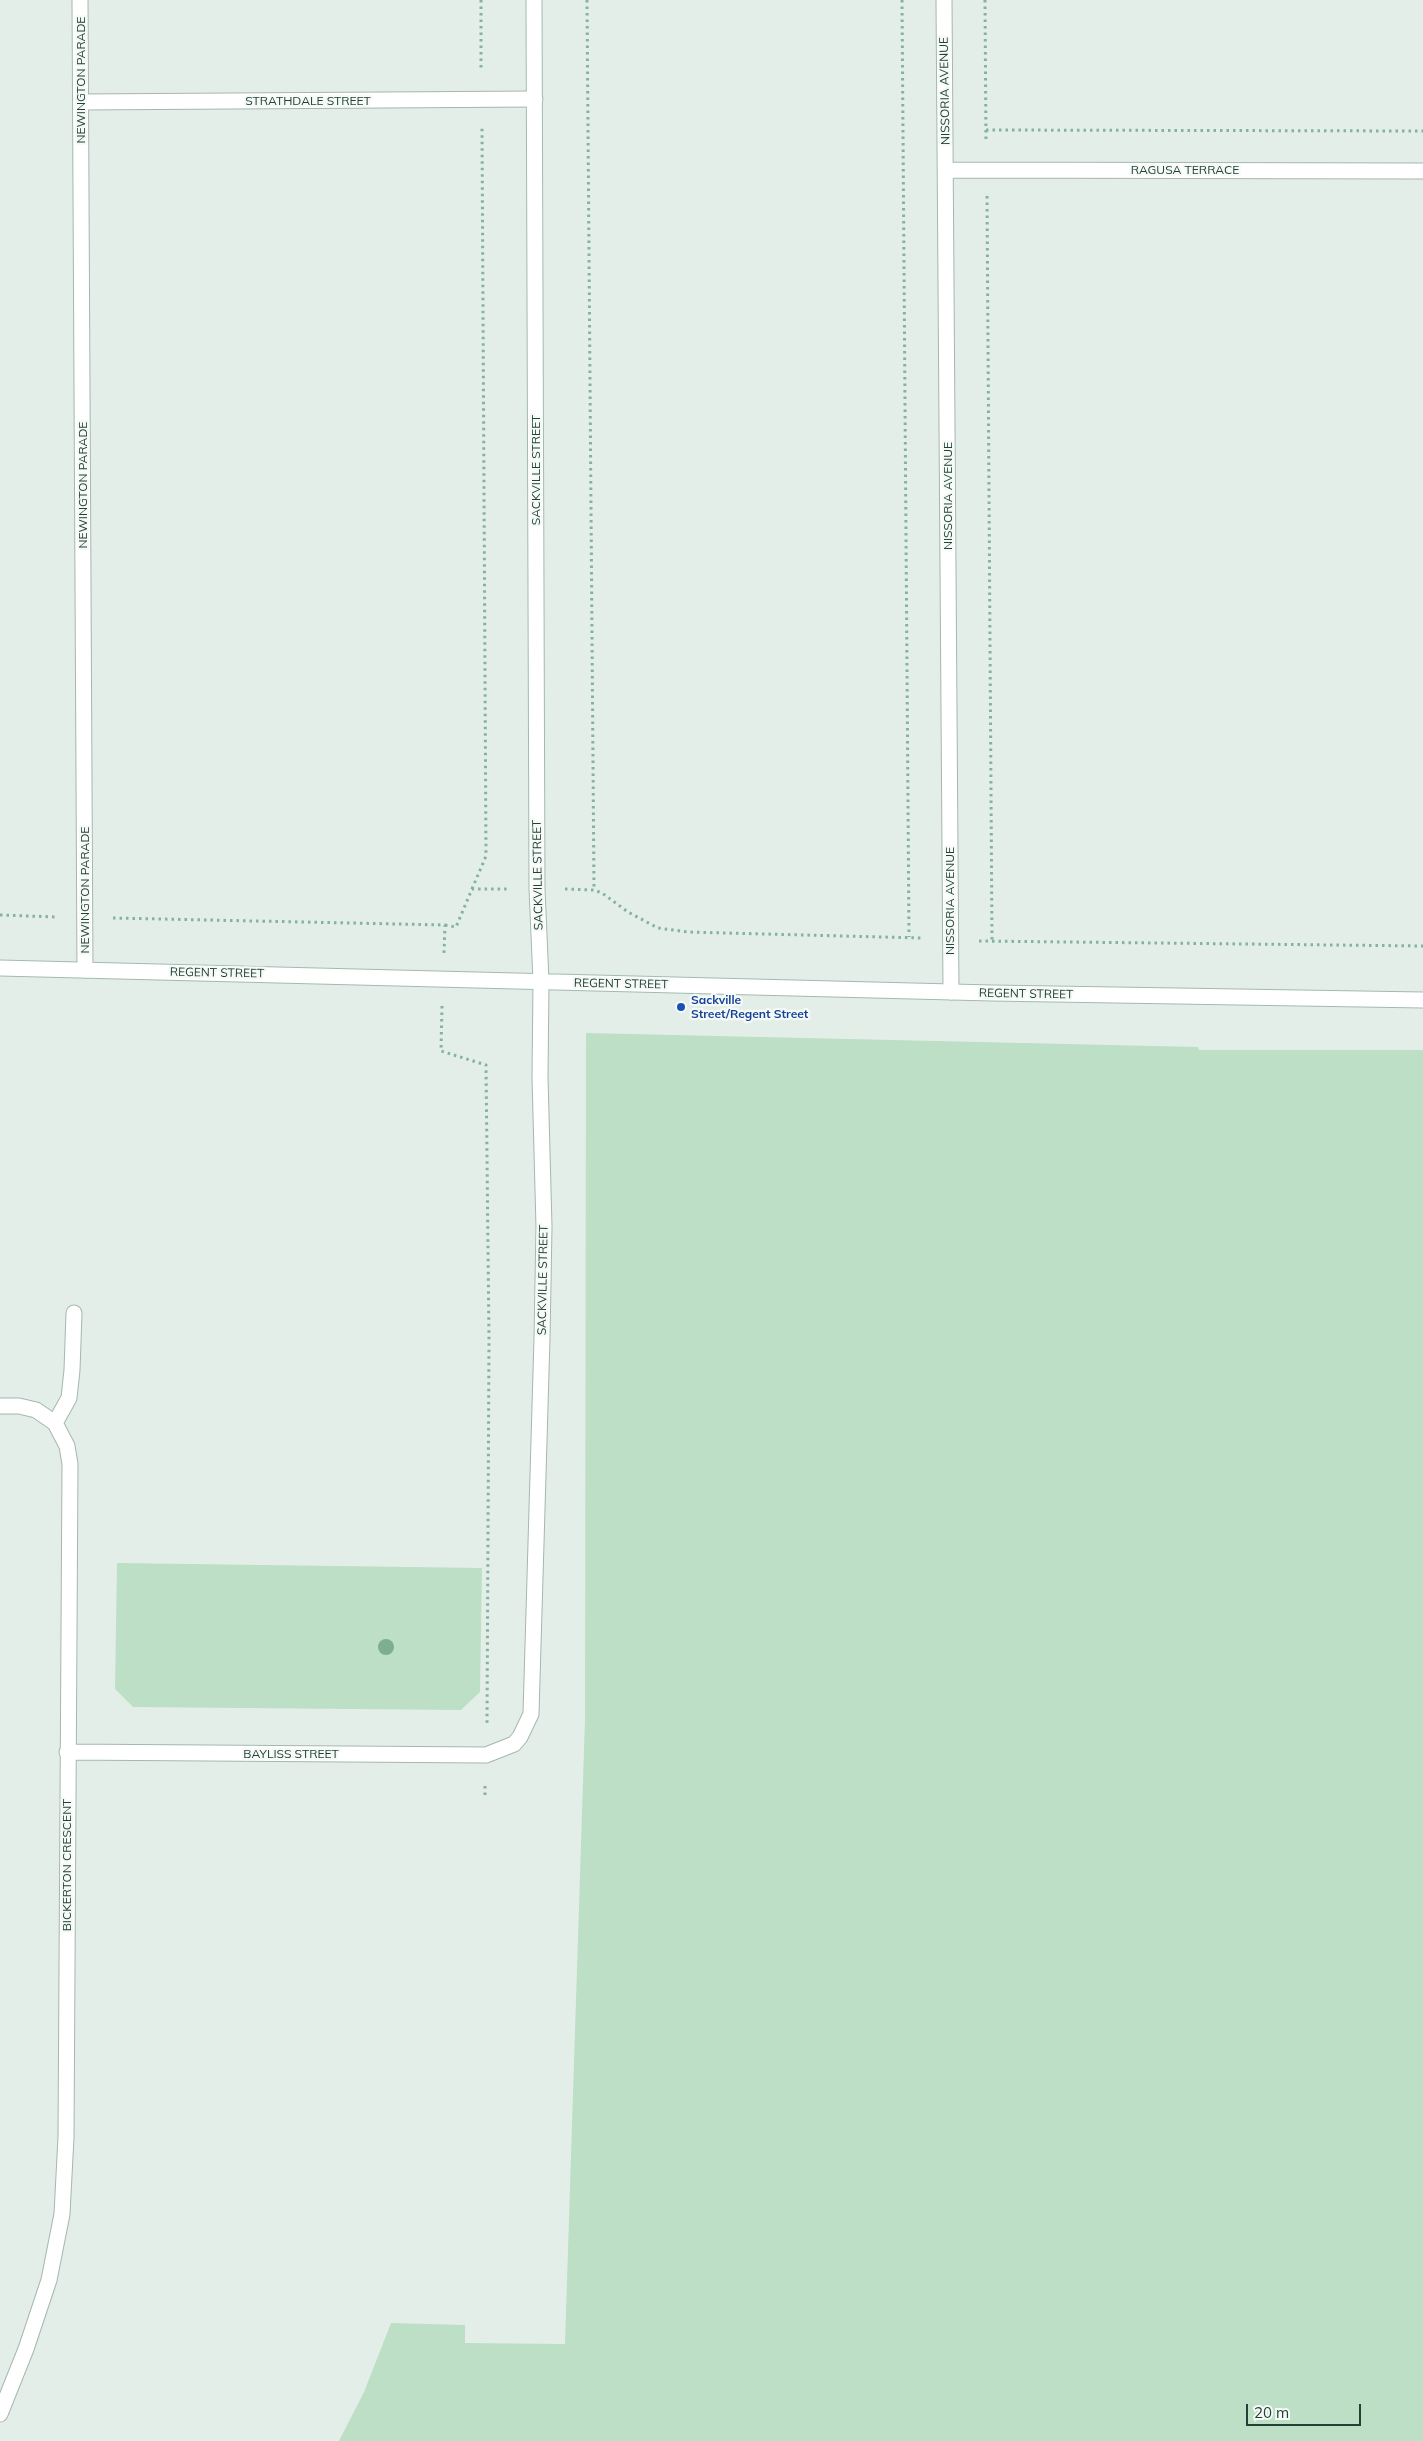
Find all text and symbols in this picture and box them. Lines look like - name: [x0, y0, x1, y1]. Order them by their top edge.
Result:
- street label: NEWINGTON PARADE: [74, 17, 88, 143]
- street label: NISSORIA AVENUE: [937, 37, 953, 145]
- street label: STRATHDALE STREET: [245, 94, 371, 108]
- street label: RAGUSA TERRACE: [1131, 163, 1239, 177]
- street label: SACKVILLE STREET: [529, 415, 543, 525]
- street label: NEWINGTON PARADE: [76, 422, 90, 548]
- street label: NISSORIA AVENUE: [941, 442, 955, 550]
- street label: SACKVILLE STREET: [530, 820, 546, 930]
- street label: NEWINGTON PARADE: [78, 827, 92, 953]
- street label: NISSORIA AVENUE: [943, 847, 957, 955]
- street label: REGENT STREET: [170, 965, 264, 981]
- street label: REGENT STREET: [574, 976, 668, 992]
- street label: REGENT STREET: [979, 986, 1073, 1002]
- place label: Sackville Street/Regent Street: [691, 993, 808, 1021]
- marker: Sackville Street/Regent Street: [675, 1001, 687, 1013]
- street label: SACKVILLE STREET: [535, 1225, 551, 1335]
- street label: BAYLISS STREET: [243, 1747, 339, 1761]
- street label: BICKERTON CRESCENT: [60, 1799, 74, 1931]
- scale bar: [1248, 2394, 1363, 2426]
- text: 20 m: [1254, 2403, 1289, 2422]

